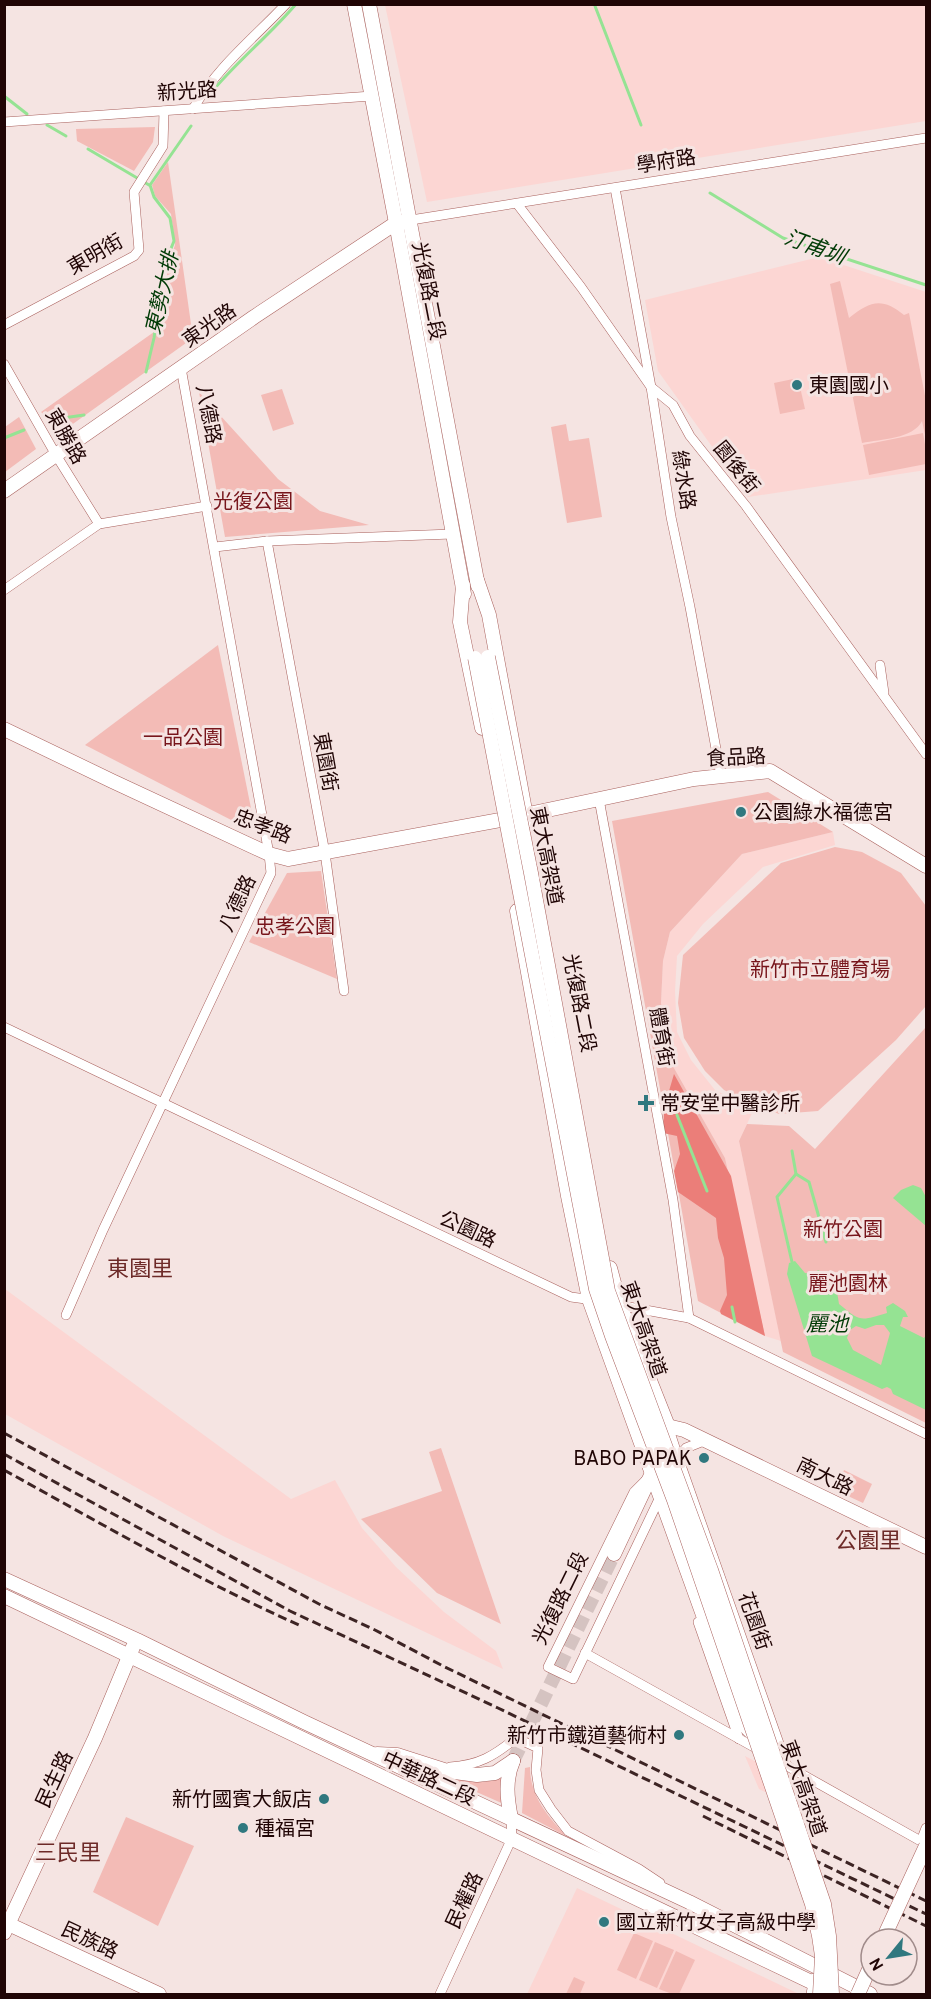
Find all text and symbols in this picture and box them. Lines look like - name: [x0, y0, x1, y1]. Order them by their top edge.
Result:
- street label: 新光路: [156, 78, 218, 108]
- street label: 學府路: [635, 145, 698, 181]
- water label: 汀甫圳: [780, 225, 852, 273]
- street label: 東明街: [64, 229, 128, 282]
- street label: 光復路二段: [405, 240, 449, 343]
- water label: 東勢大排: [141, 246, 187, 337]
- street label: 東光路: [178, 299, 242, 354]
- place label: 東園國小: [809, 374, 889, 400]
- marker: 東園國小: [790, 378, 804, 392]
- street label: 八德路: [189, 382, 226, 446]
- street label: 東勝路: [38, 405, 91, 469]
- street label: 園後街: [706, 437, 764, 500]
- street label: 綠水路: [664, 449, 700, 512]
- park label: 光復公園: [213, 490, 293, 516]
- park label: 一品公園: [143, 726, 223, 752]
- street label: 東園街: [306, 731, 342, 794]
- street label: 食品路: [705, 744, 767, 774]
- place label: 公園綠水福德宮: [753, 801, 893, 827]
- street label: 忠孝路: [230, 805, 295, 851]
- street label: 東大高架道: [523, 805, 567, 908]
- marker: 公園綠水福德宮: [734, 805, 748, 819]
- street label: 八德路: [214, 871, 263, 937]
- park label: 忠孝公園: [255, 915, 335, 941]
- street label: 光復路二段: [556, 952, 600, 1055]
- park label: 新竹市立體育場: [750, 958, 890, 984]
- street label: 體育街: [642, 1006, 678, 1069]
- place label: 常安堂中醫診所: [660, 1092, 800, 1118]
- marker: 常安堂中醫診所: [637, 1094, 655, 1112]
- street label: 公園路: [434, 1206, 500, 1255]
- park label: 新竹公園: [803, 1218, 883, 1244]
- district label: 東園里: [107, 1257, 173, 1284]
- park label: 麗池園林: [808, 1272, 888, 1298]
- street label: 東大高架道: [614, 1278, 671, 1381]
- water label: 麗池: [806, 1312, 850, 1339]
- place label: BABO PAPAK: [573, 1447, 692, 1473]
- marker: BABO PAPAK: [697, 1451, 711, 1465]
- street label: 南大路: [791, 1453, 857, 1503]
- district label: 公園里: [835, 1529, 901, 1556]
- street label: 光復路二段: [528, 1548, 595, 1650]
- street label: 花園街: [731, 1589, 775, 1654]
- place label: 新竹市鐵道藝術村: [507, 1724, 667, 1750]
- marker: 新竹市鐵道藝術村: [672, 1728, 686, 1742]
- street label: 東大高架道: [774, 1737, 831, 1840]
- street label: 民生路: [31, 1747, 80, 1813]
- street label: 中華路二段: [377, 1747, 479, 1813]
- place label: 新竹國賓大飯店: [172, 1788, 312, 1814]
- marker: 新竹國賓大飯店: [317, 1792, 331, 1806]
- place label: 種福宮: [255, 1817, 315, 1843]
- marker: 種福宮: [236, 1821, 250, 1835]
- district label: 三民里: [35, 1841, 101, 1868]
- street label: 民權路: [441, 1868, 490, 1934]
- place label: 國立新竹女子高級中學: [616, 1911, 816, 1937]
- marker: 國立新竹女子高級中學: [597, 1915, 611, 1929]
- street label: 民族路: [56, 1917, 122, 1966]
- north arrow: [859, 1927, 919, 1987]
- text: N: [866, 1954, 889, 1973]

